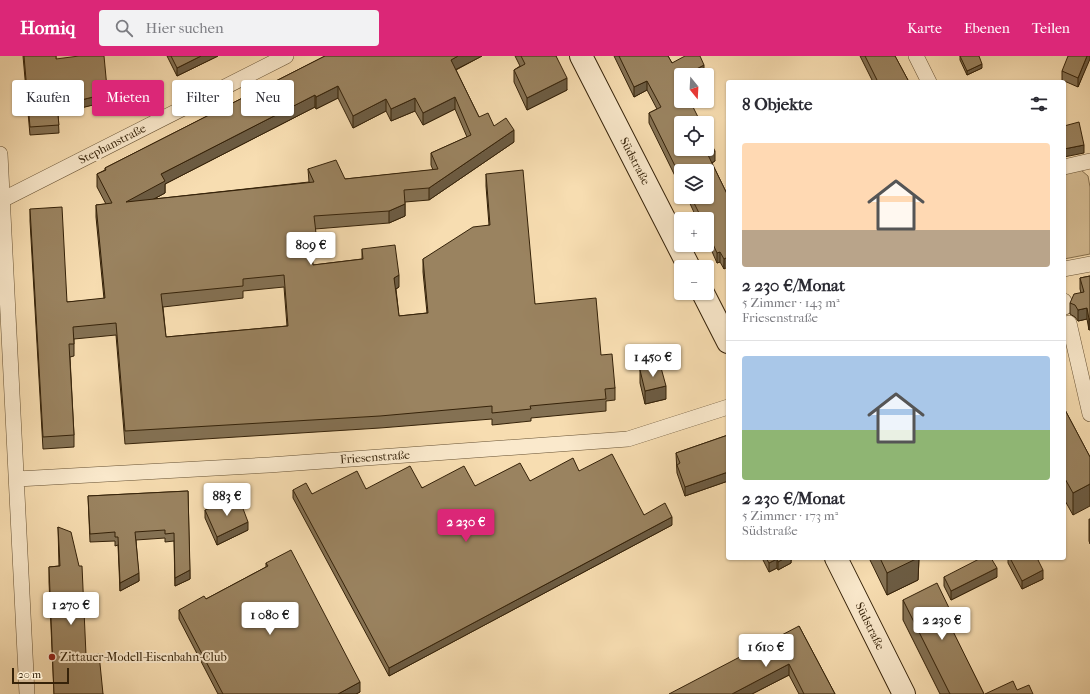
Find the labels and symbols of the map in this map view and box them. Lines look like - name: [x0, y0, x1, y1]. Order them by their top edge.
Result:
- north arrow: [674, 68, 714, 108]
- street label: Stephanstraße: [76, 121, 148, 167]
- street label: Südstraße: [617, 135, 653, 187]
- pin: 809 €: [283, 232, 339, 266]
- pin: 1 450 €: [616, 344, 690, 378]
- street label: Friesenstraße: [340, 448, 411, 466]
- pin: 883 €: [199, 483, 255, 517]
- pin: 2 230 €: [429, 509, 503, 543]
- pin: 1 270 €: [34, 592, 108, 626]
- street label: Südstraße: [852, 600, 888, 652]
- pin: 1 080 €: [233, 602, 307, 636]
- pin: 2 230 €: [905, 607, 979, 641]
- pin: 1 610 €: [729, 634, 803, 668]
- place label: Zittauer-Modell-Eisenbahn-Club: [60, 650, 227, 664]
- marker: Zittauer-Modell-Eisenbahn-Club: [47, 652, 57, 662]
- scale bar: [12, 666, 69, 685]

